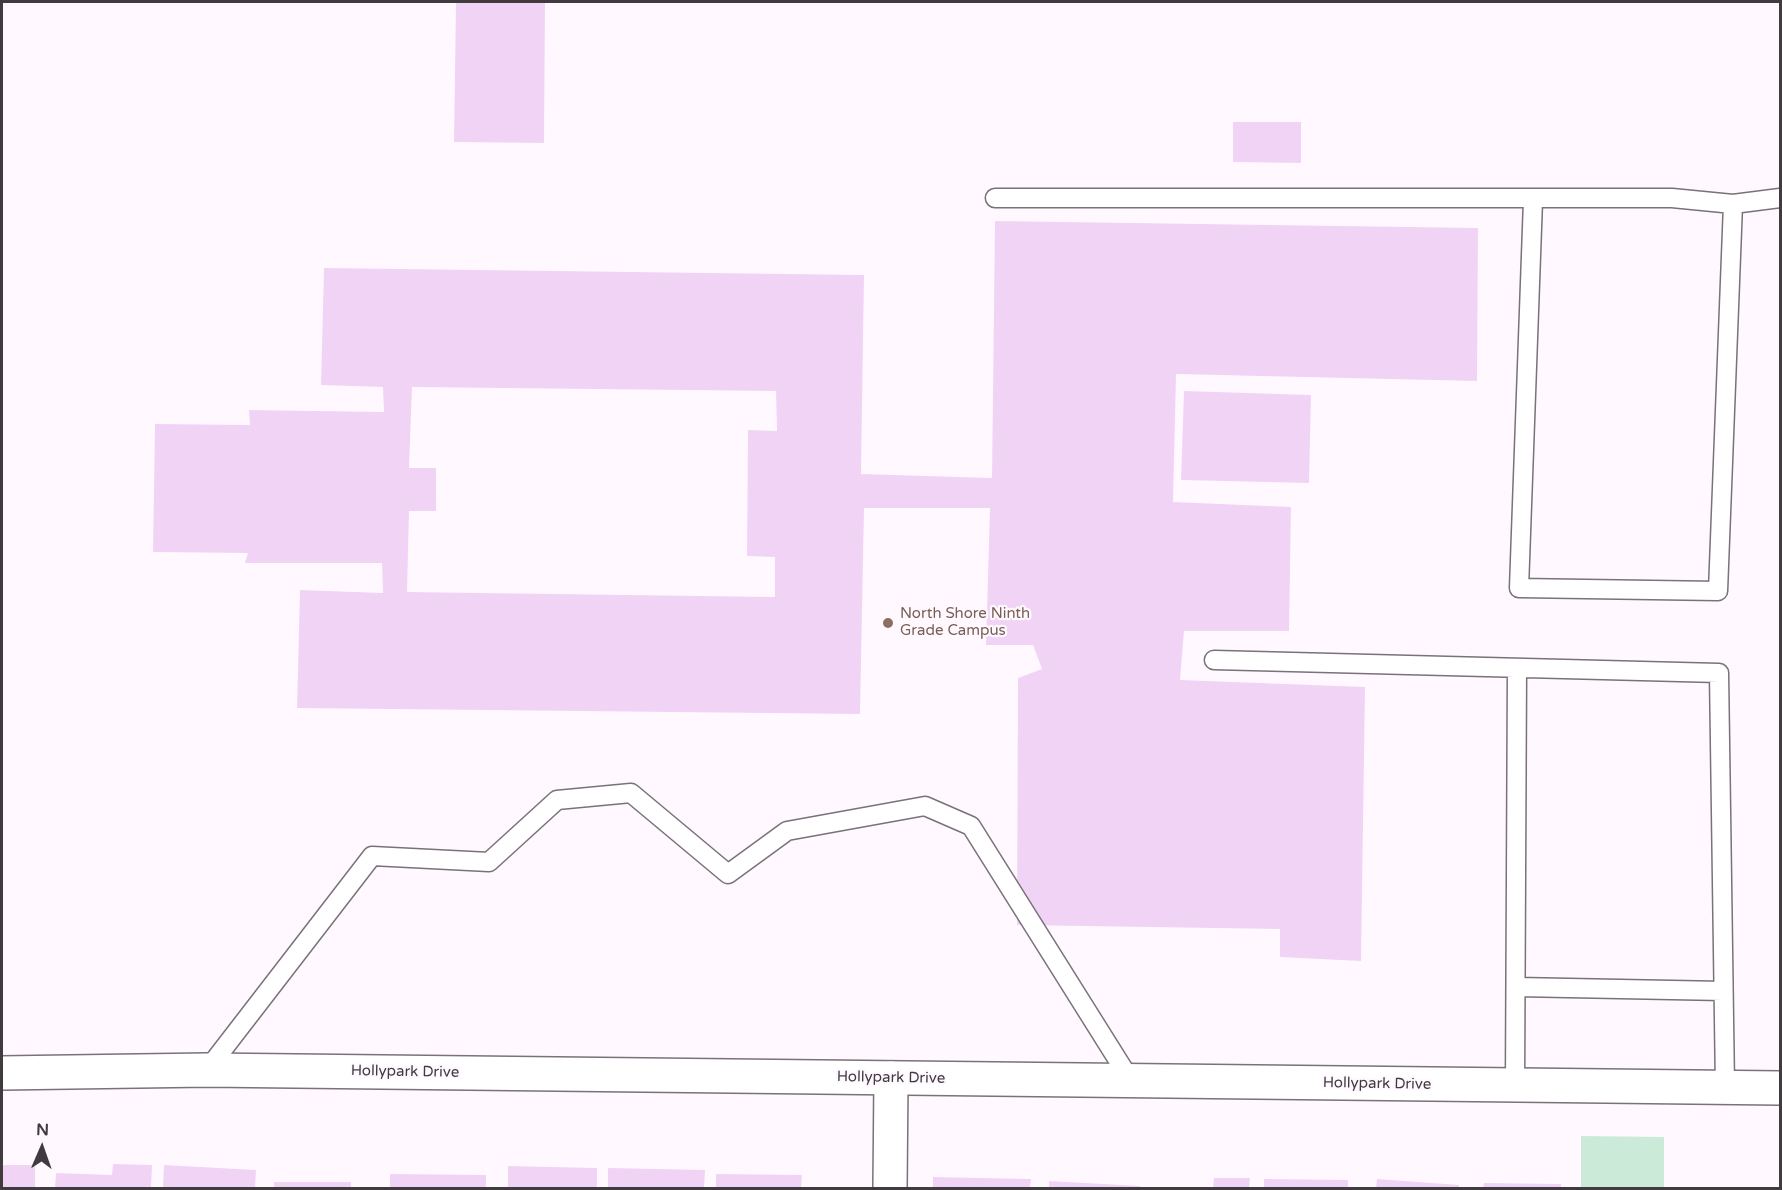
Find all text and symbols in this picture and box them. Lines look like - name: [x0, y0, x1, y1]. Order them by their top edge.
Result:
- place label: North Shore Ninth Grade Campus: [900, 605, 1030, 640]
- marker: North Shore Ninth Grade Campus: [881, 616, 895, 630]
- street label: Hollypark Drive: [351, 1062, 459, 1082]
- street label: Hollypark Drive: [837, 1068, 945, 1088]
- street label: Hollypark Drive: [1323, 1074, 1431, 1094]
- north arrow: [12, 1118, 72, 1178]
- text: N: [36, 1120, 49, 1140]

